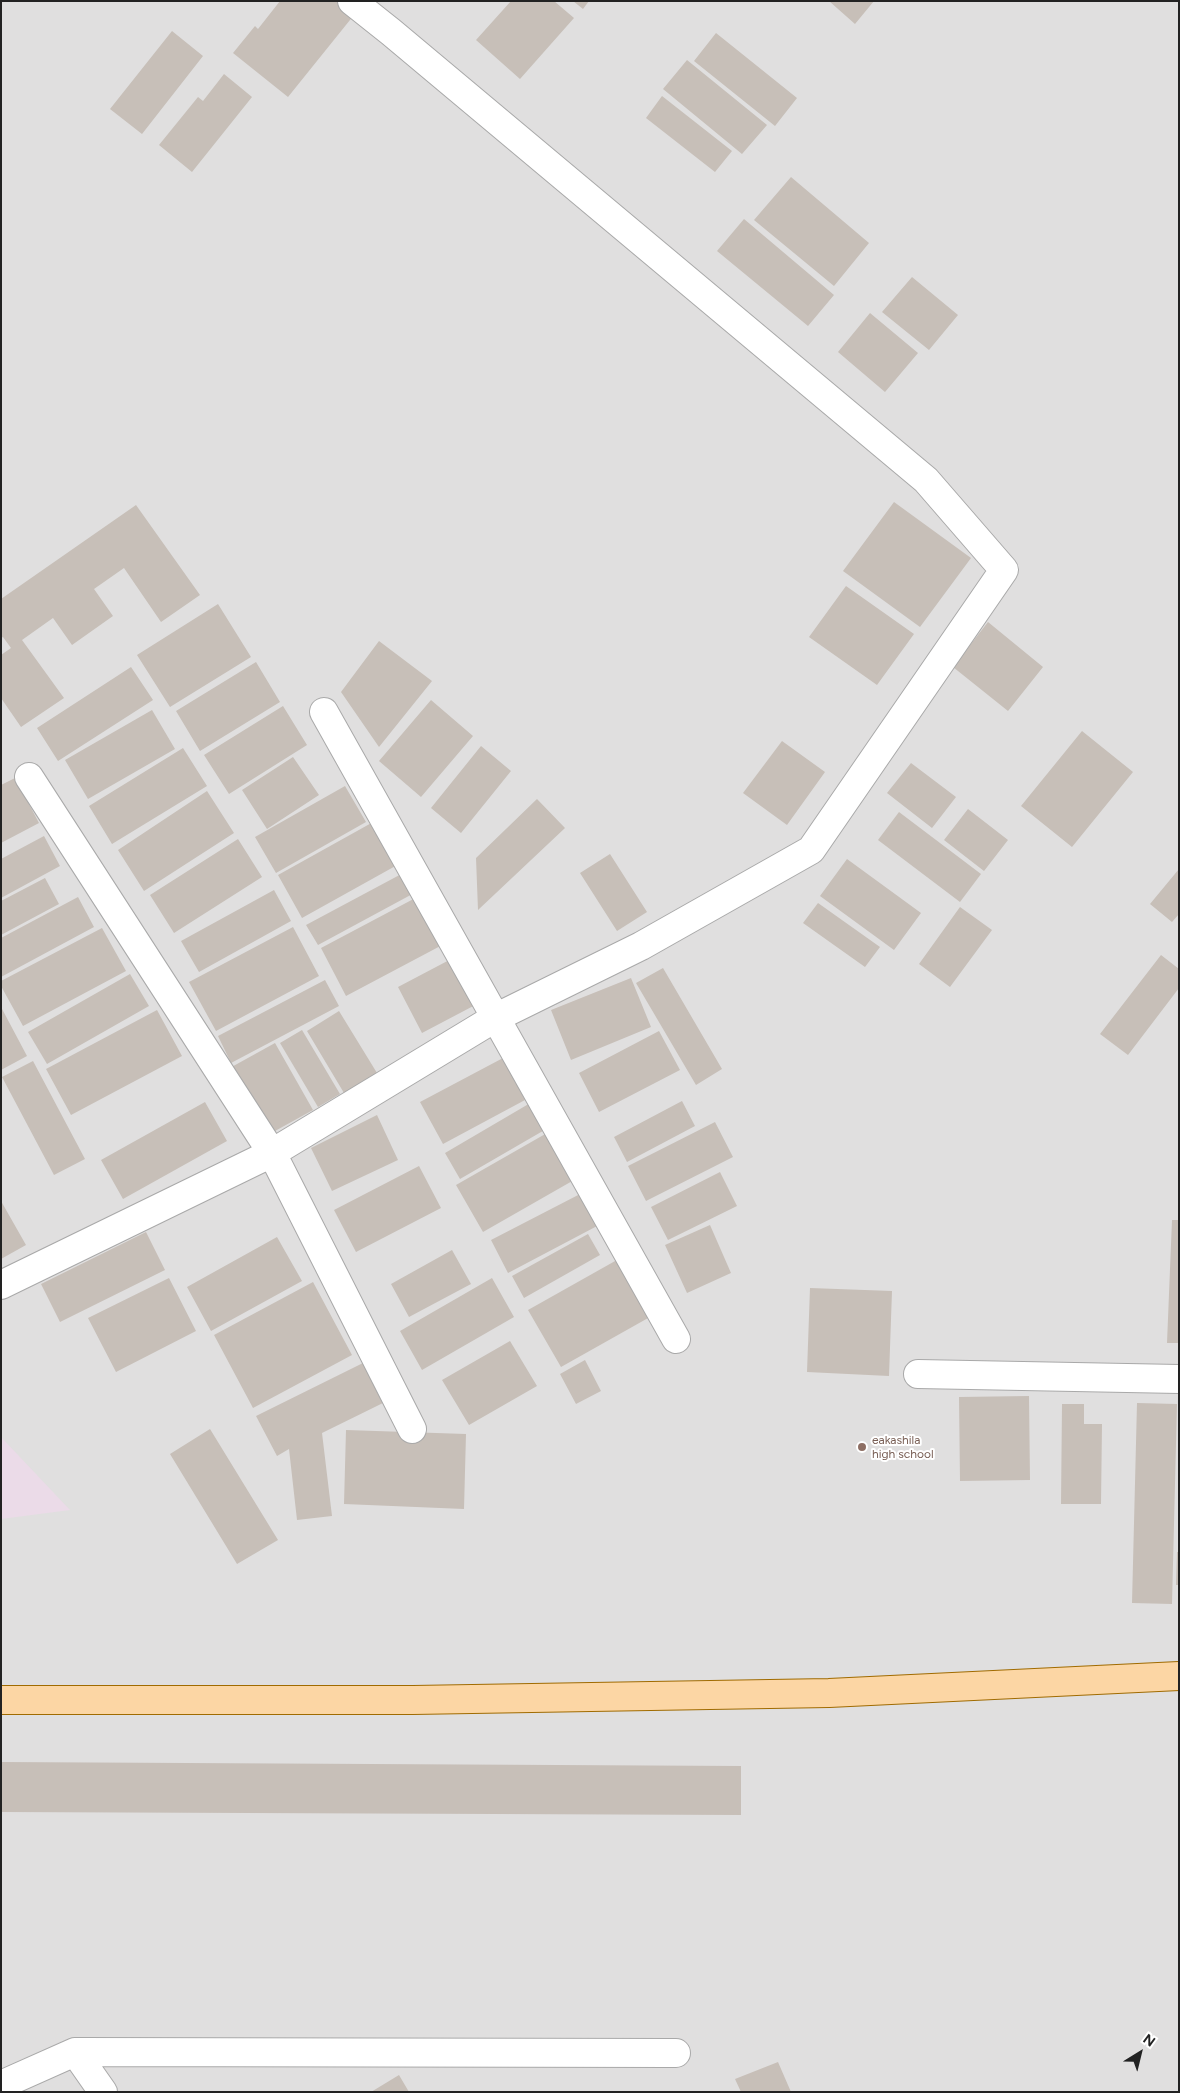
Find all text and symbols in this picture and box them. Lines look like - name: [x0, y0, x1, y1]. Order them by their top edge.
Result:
- place label: eakashila high school: [872, 1433, 934, 1461]
- marker: eakashila high school: [856, 1441, 868, 1453]
- north arrow: [1115, 2028, 1165, 2078]
- text: N: [1140, 2030, 1158, 2051]

